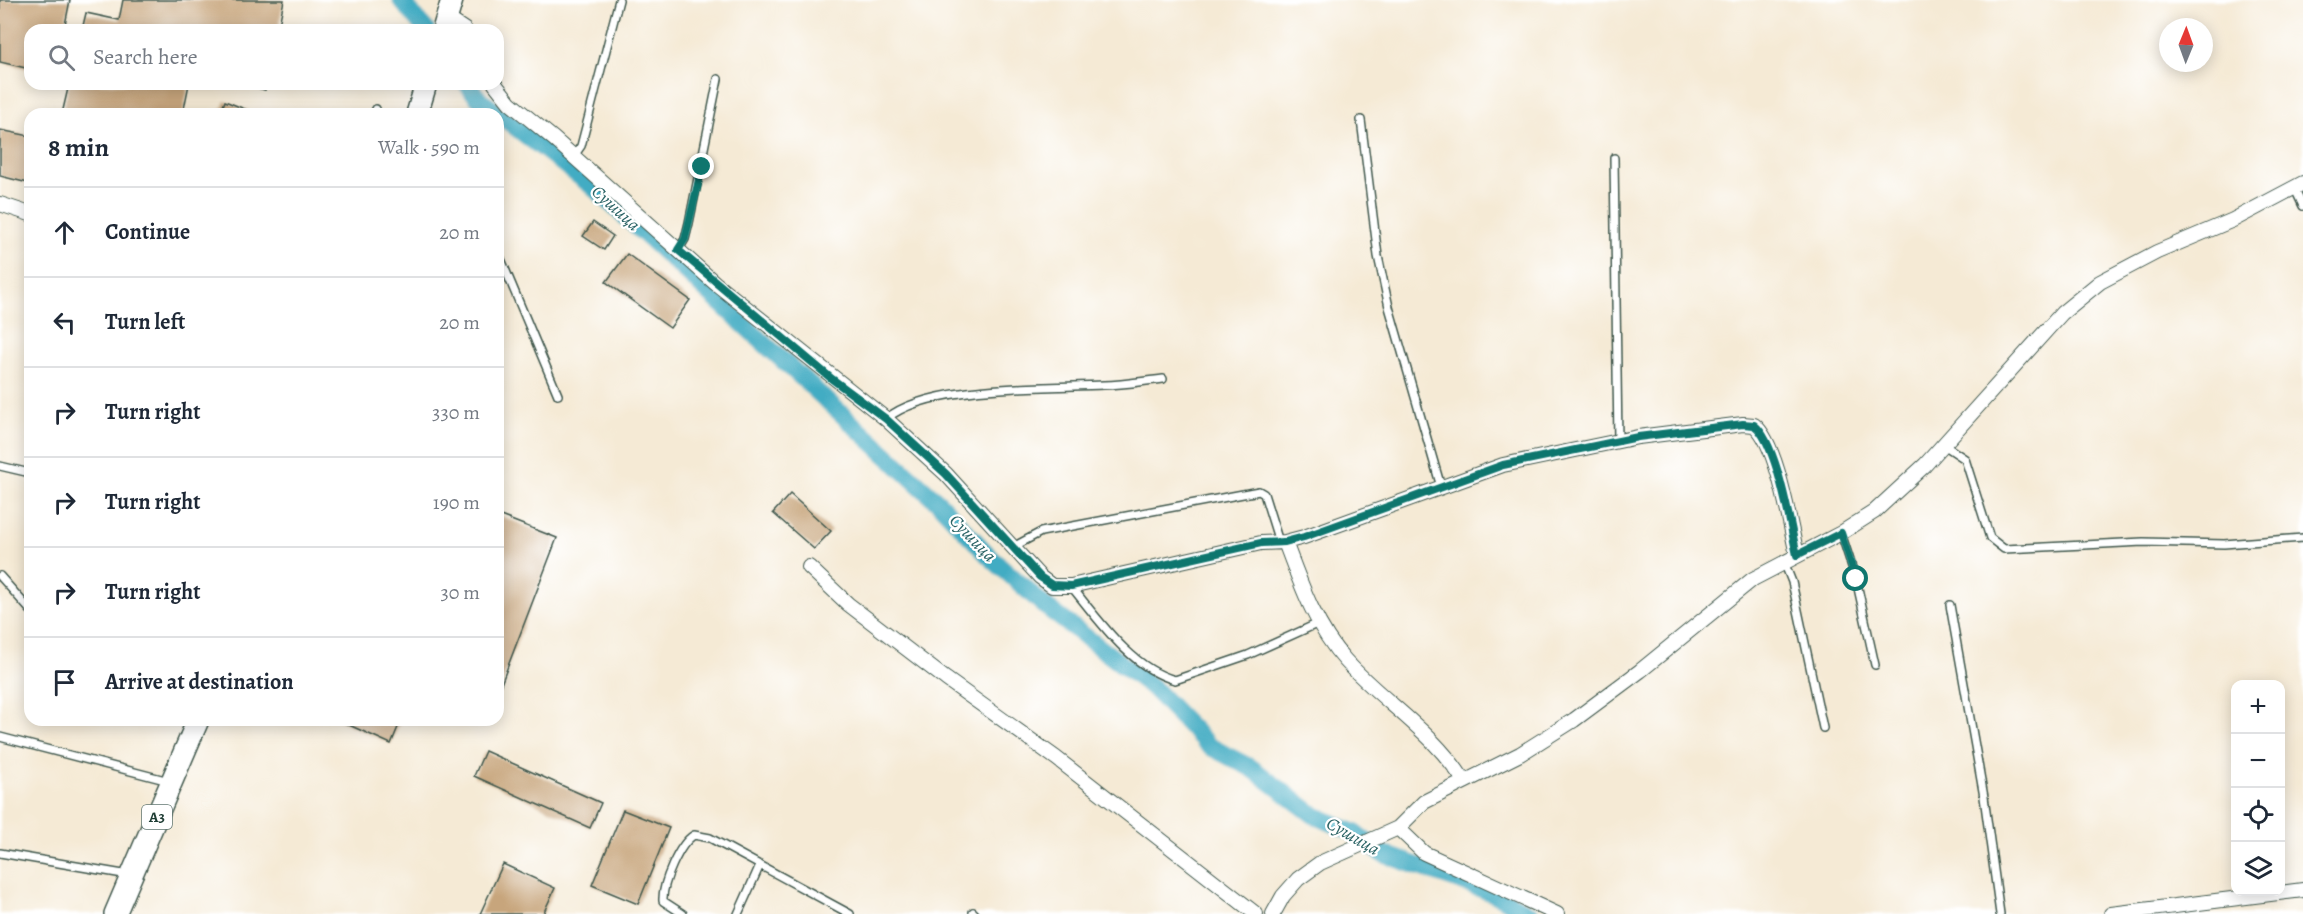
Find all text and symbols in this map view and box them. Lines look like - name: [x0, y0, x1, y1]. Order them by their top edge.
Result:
- north arrow: [2159, 18, 2213, 72]
- search box: [24, 24, 504, 90]
- icon: search: [45, 41, 78, 74]
- text: Search here: [93, 42, 198, 72]
- text: 8 min: [48, 130, 109, 165]
- text: Walk · 590 m: [378, 134, 480, 161]
- route end: [688, 153, 714, 179]
- water label: Сушица: [586, 180, 646, 236]
- icon: ahead: [48, 216, 81, 249]
- text: Continue: [105, 217, 190, 247]
- text: 20 m: [439, 219, 480, 246]
- icon: left: [48, 306, 81, 339]
- text: Turn left: [105, 307, 185, 337]
- text: 20 m: [439, 309, 480, 336]
- icon: right: [48, 396, 81, 429]
- text: Turn right: [105, 397, 201, 427]
- text: 330 m: [432, 399, 480, 426]
- icon: right: [48, 486, 81, 519]
- text: Turn right: [105, 487, 201, 517]
- text: 190 m: [433, 489, 480, 516]
- water label: Сушица: [944, 509, 1002, 567]
- route start: [1842, 565, 1868, 591]
- icon: right: [48, 576, 81, 609]
- text: Turn right: [105, 577, 201, 607]
- text: 30 m: [440, 579, 480, 606]
- icon: arrive: [48, 666, 81, 699]
- text: Arrive at destination: [105, 667, 294, 697]
- map controls: [2231, 680, 2285, 896]
- button: +: [2231, 680, 2285, 734]
- button: −: [2231, 734, 2285, 788]
- button: locate: [2231, 788, 2285, 842]
- road number: A3: [142, 805, 172, 829]
- water label: Сушица: [1322, 811, 1384, 861]
- button: layers: [2231, 842, 2285, 896]

